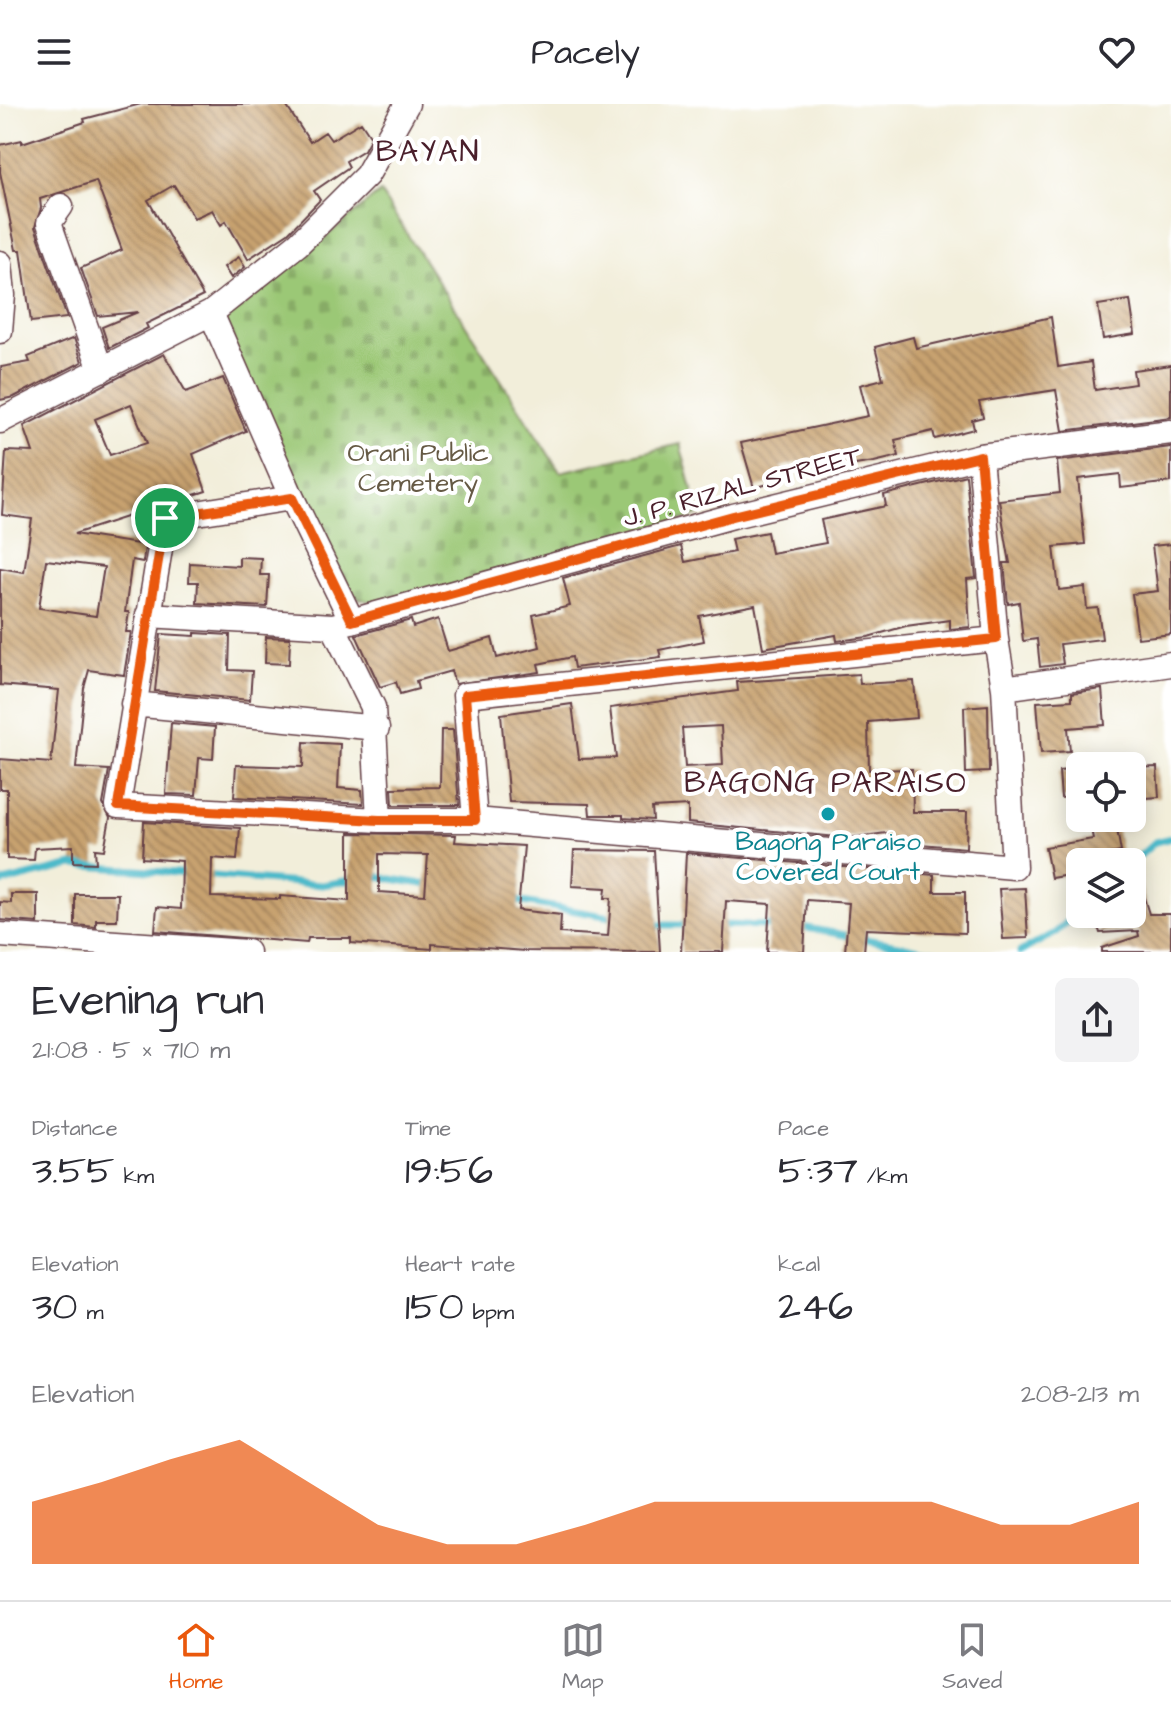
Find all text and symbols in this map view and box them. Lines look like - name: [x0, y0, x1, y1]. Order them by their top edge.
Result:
- text: Pacely: [531, 27, 640, 78]
- icon: menu: [32, 30, 76, 74]
- icon: heart: [1095, 30, 1139, 74]
- district label: BAYAN: [376, 131, 480, 173]
- park label: Orani Public Cemetery: [347, 435, 489, 503]
- street label: J. P. RIZAL STREET: [619, 438, 866, 536]
- pin: [131, 484, 199, 552]
- icon: arrive: [143, 496, 187, 540]
- map controls: [1066, 752, 1146, 928]
- button: locate: [1066, 752, 1146, 832]
- district label: BAGONG PARAISO: [684, 762, 968, 804]
- marker: Bagong Paraiso Covered Court: [819, 805, 837, 823]
- place label: Bagong Paraiso Covered Court: [735, 824, 921, 890]
- button: layers: [1066, 848, 1146, 928]
- text: Evening run: [32, 971, 264, 1032]
- button: share: [1055, 978, 1139, 1062]
- text: 21:08 · 5 × 710 m: [32, 1032, 230, 1068]
- text: Distance: [32, 1113, 118, 1144]
- text: Time: [405, 1113, 451, 1144]
- text: Pace: [778, 1113, 829, 1144]
- text: 3.55: [32, 1144, 115, 1199]
- text: 19:56: [405, 1144, 493, 1199]
- text: 5:37: [778, 1144, 858, 1199]
- text: km: [115, 1161, 154, 1192]
- text: /km: [858, 1161, 907, 1192]
- text: Elevation: [32, 1249, 119, 1280]
- text: Heart rate: [405, 1249, 515, 1280]
- text: kcal: [778, 1249, 820, 1280]
- text: 30: [32, 1280, 78, 1335]
- text: 150: [405, 1280, 464, 1335]
- text: 246: [778, 1280, 853, 1335]
- text: m: [78, 1297, 104, 1328]
- text: bpm: [464, 1297, 514, 1328]
- text: Elevation: [32, 1376, 134, 1412]
- text: 208–213 m: [1021, 1376, 1139, 1412]
- tab: Home: [169, 1618, 223, 1697]
- tab: Map: [561, 1618, 605, 1697]
- tab: Saved: [942, 1618, 1002, 1697]

